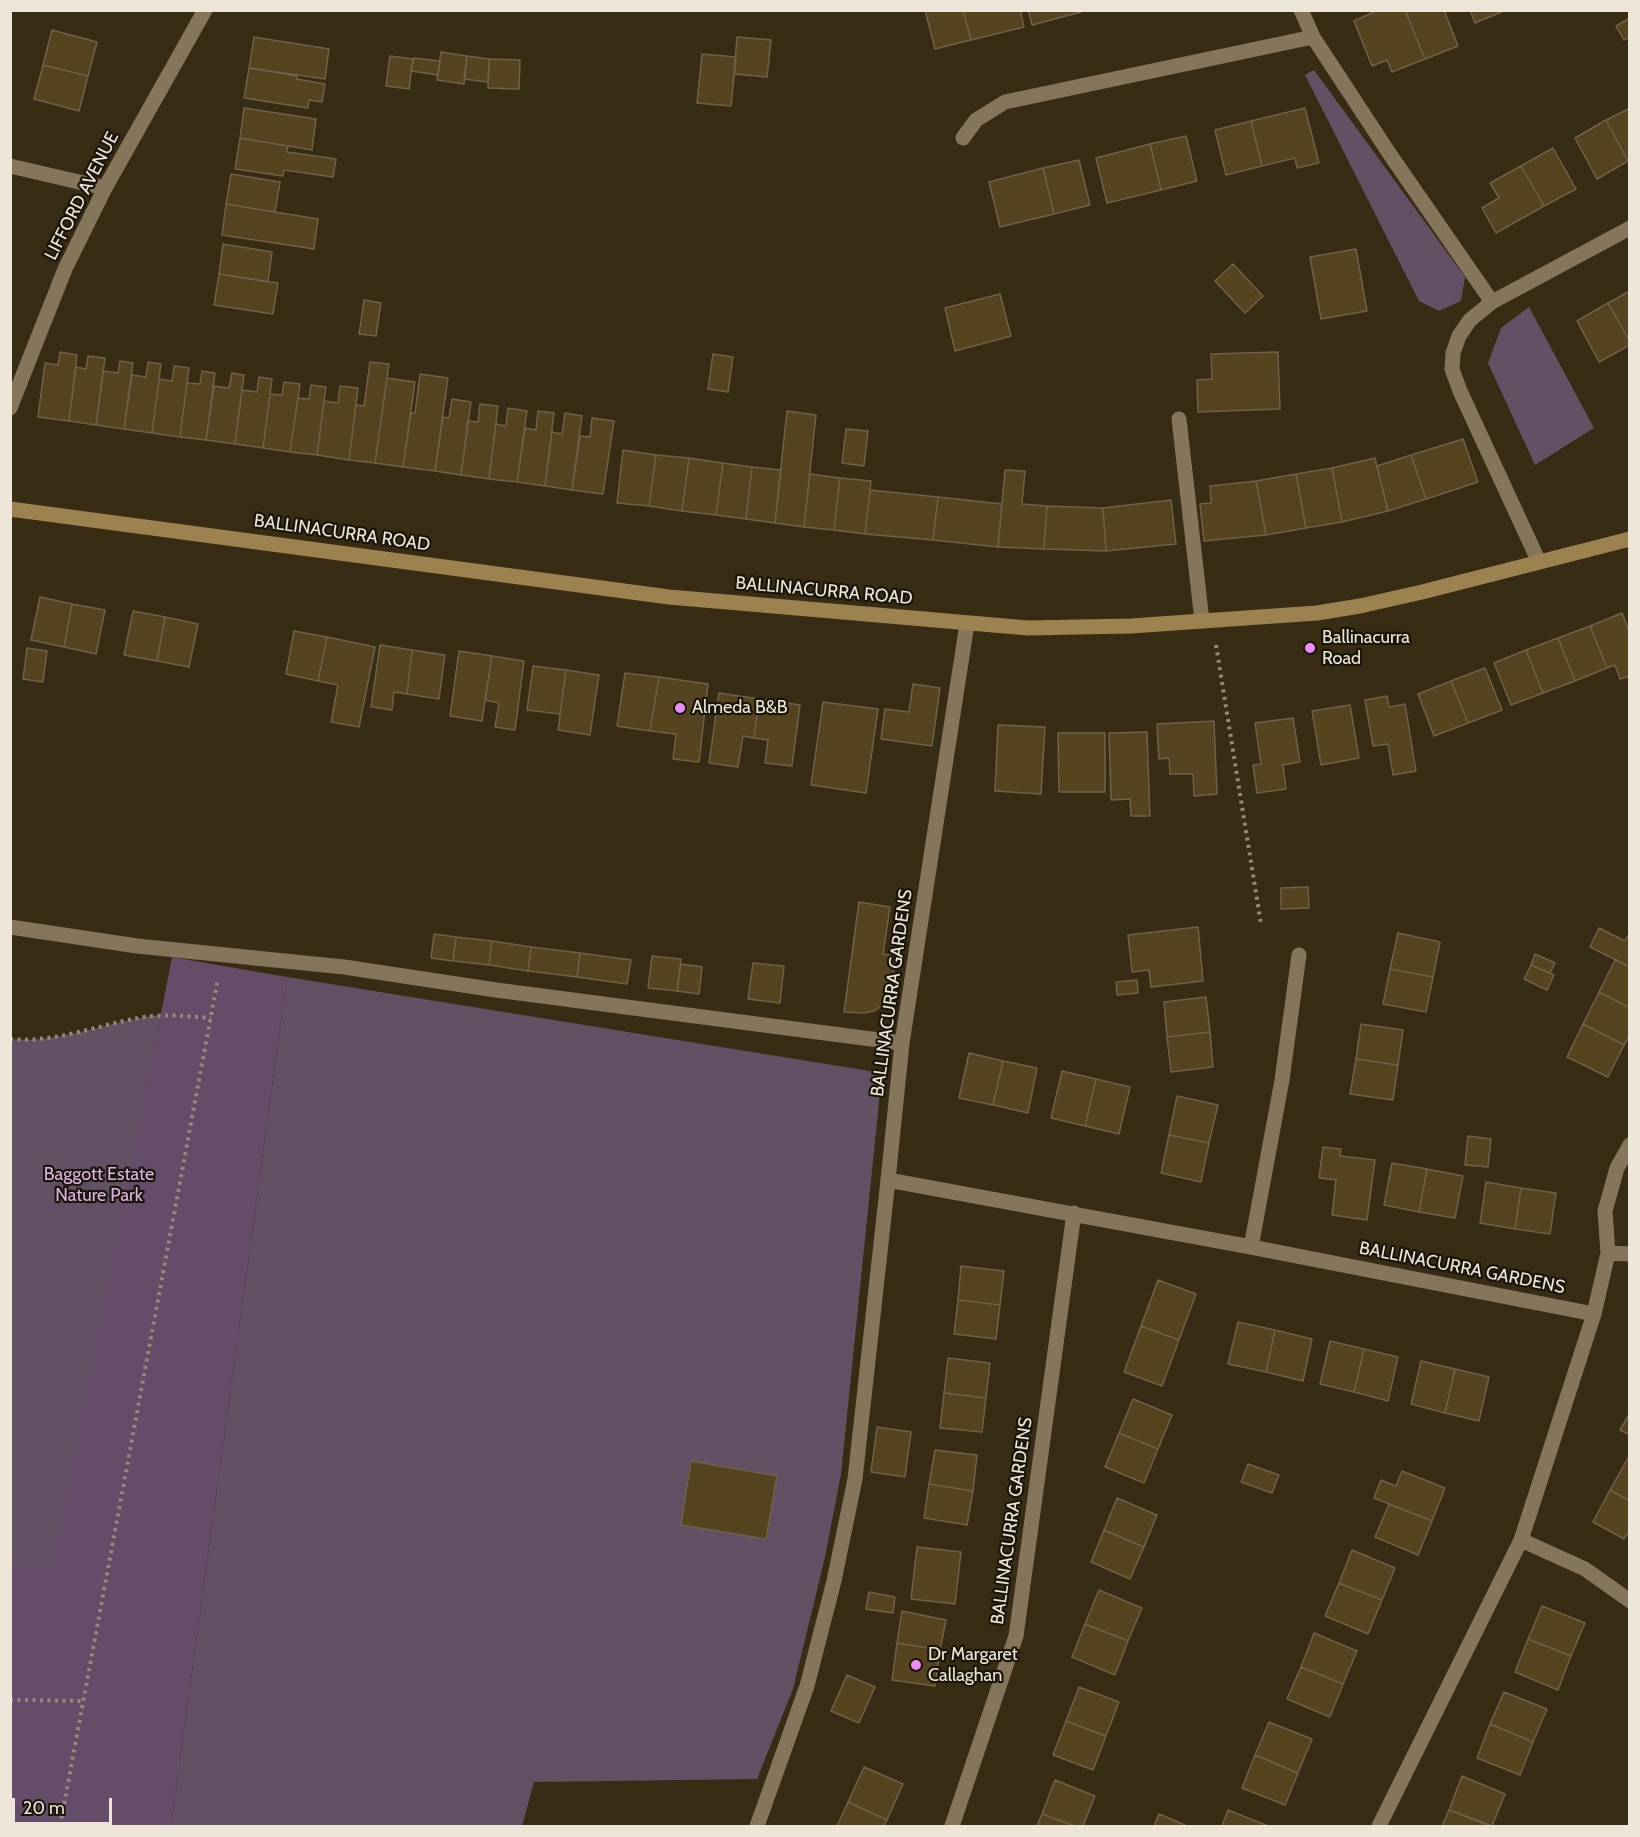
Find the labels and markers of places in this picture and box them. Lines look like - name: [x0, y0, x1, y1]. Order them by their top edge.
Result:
- place label: Ballinacurra Road: [1322, 627, 1410, 670]
- marker: Ballinacurra Road: [1303, 641, 1317, 655]
- place label: Almeda B&B: [692, 697, 787, 719]
- marker: Almeda B&B: [673, 701, 687, 715]
- place label: Dr Margaret Callaghan: [928, 1644, 1018, 1686]
- marker: Dr Margaret Callaghan: [909, 1658, 923, 1672]

